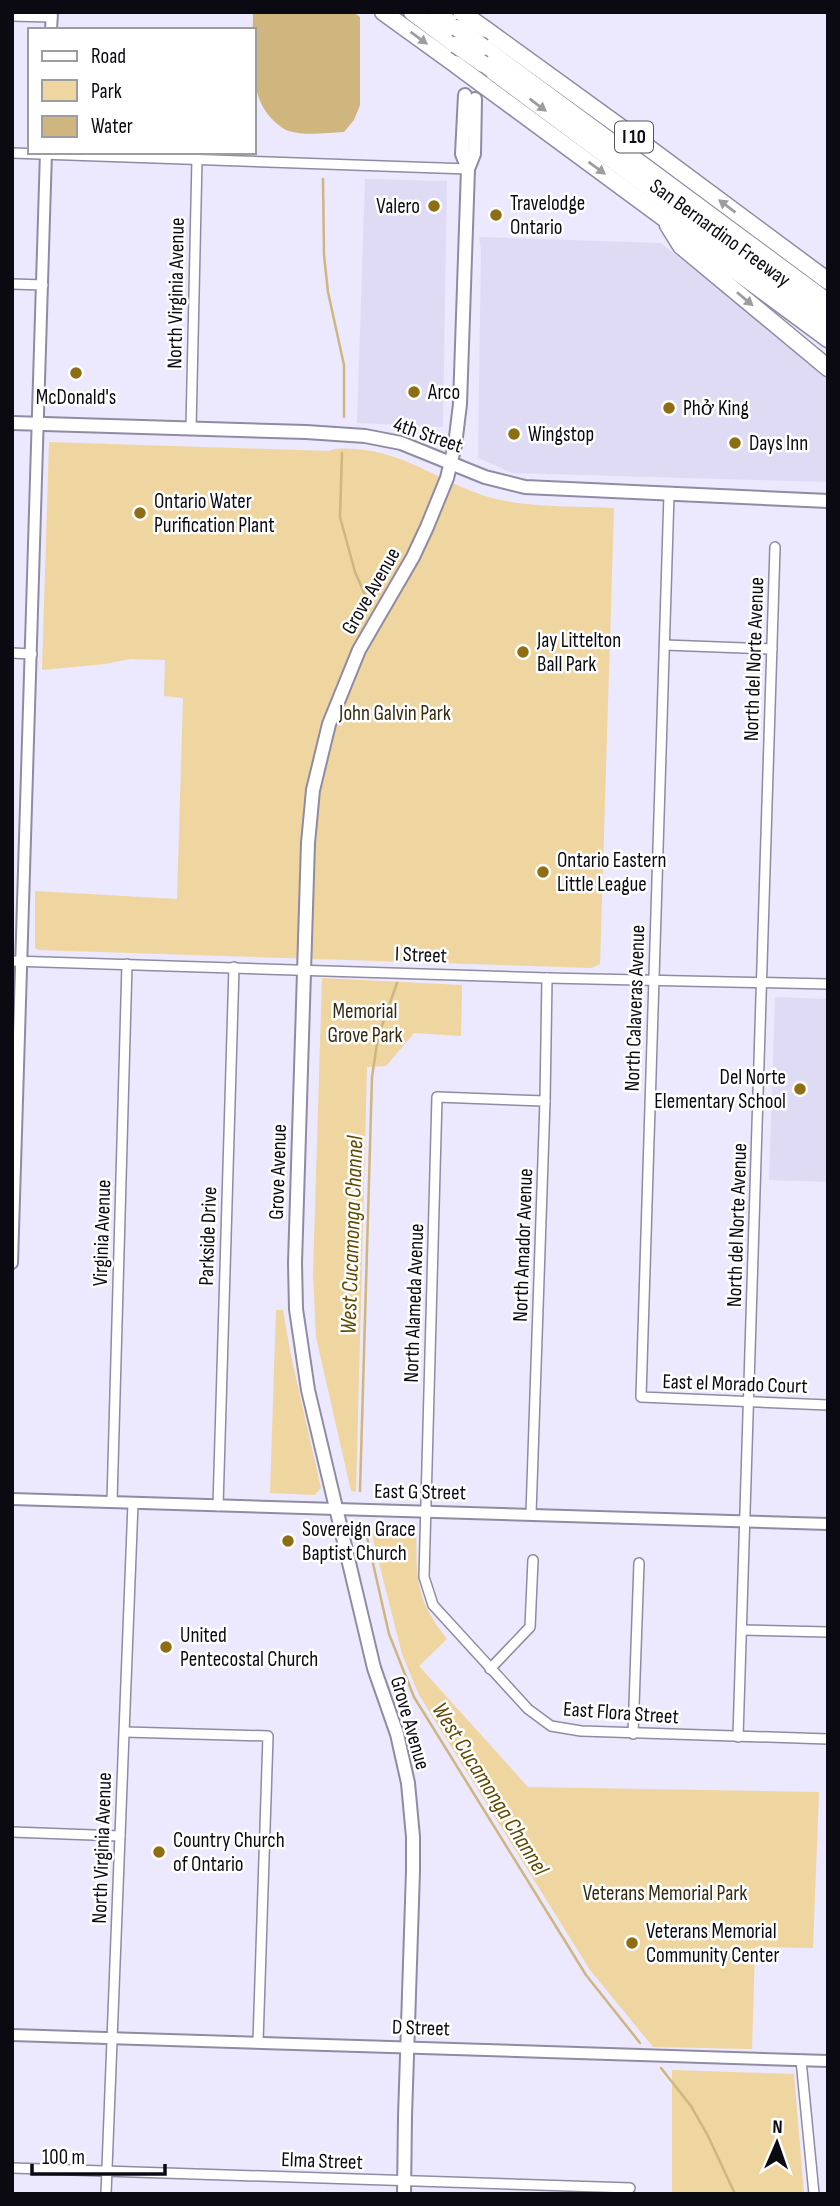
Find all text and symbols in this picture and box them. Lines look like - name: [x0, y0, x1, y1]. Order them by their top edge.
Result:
- legend: [28, 28, 256, 154]
- one-way arrow: [410, 31, 428, 45]
- text: Road: [91, 44, 126, 69]
- text: Park: [91, 79, 122, 104]
- one-way arrow: [528, 98, 547, 112]
- text: Water: [91, 114, 133, 139]
- road number: I 10: [615, 122, 653, 153]
- one-way arrow: [588, 161, 606, 175]
- street label: San Bernardino Freeway: [645, 174, 795, 292]
- place label: Travelodge Ontario: [510, 191, 585, 240]
- place label: Valero: [376, 194, 420, 219]
- marker: Valero: [426, 198, 442, 214]
- one-way arrow: [718, 198, 736, 213]
- marker: Travelodge Ontario: [488, 207, 504, 223]
- street label: North Virginia Avenue: [162, 217, 190, 369]
- one-way arrow: [736, 291, 754, 307]
- marker: McDonald's: [68, 365, 84, 381]
- place label: Arco: [427, 380, 460, 405]
- marker: Arco: [406, 384, 422, 400]
- place label: McDonald's: [36, 385, 116, 410]
- place label: Phở King: [683, 396, 749, 421]
- marker: Phở King: [661, 400, 677, 416]
- street label: 4th Street: [390, 411, 466, 459]
- place label: Wingstop: [528, 422, 594, 447]
- marker: Wingstop: [506, 426, 522, 442]
- place label: Days Inn: [749, 431, 808, 456]
- marker: Days Inn: [727, 435, 743, 451]
- place label: Ontario Water Purification Plant: [154, 489, 275, 538]
- marker: Ontario Water Purification Plant: [132, 505, 148, 521]
- street label: Grove Avenue: [336, 543, 406, 639]
- street label: North del Norte Avenue: [739, 577, 769, 741]
- place label: Jay Littelton Ball Park: [536, 628, 621, 677]
- marker: Jay Littelton Ball Park: [515, 644, 531, 660]
- park label: John Galvin Park: [338, 701, 451, 726]
- place label: Ontario Eastern Little League: [557, 848, 667, 897]
- marker: Ontario Eastern Little League: [535, 864, 551, 880]
- street label: North Calaveras Avenue: [620, 924, 650, 1092]
- street label: I Street: [395, 942, 447, 968]
- park label: Memorial Grove Park: [327, 999, 403, 1048]
- place label: Del Norte Elementary School: [654, 1065, 786, 1114]
- marker: Del Norte Elementary School: [792, 1081, 808, 1097]
- street label: Grove Avenue: [264, 1124, 292, 1220]
- water label: West Cucamonga Channel: [335, 1135, 369, 1335]
- street label: North del Norte Avenue: [722, 1143, 752, 1307]
- street label: North Amador Avenue: [508, 1168, 538, 1322]
- street label: Virginia Avenue: [88, 1179, 116, 1287]
- street label: Parkside Drive: [194, 1186, 222, 1286]
- street label: North Alameda Avenue: [399, 1223, 429, 1383]
- street label: East el Morado Court: [662, 1369, 808, 1399]
- street label: East G Street: [374, 1479, 466, 1505]
- place label: Sovereign Grace Baptist Church: [302, 1517, 416, 1566]
- marker: Sovereign Grace Baptist Church: [280, 1533, 296, 1549]
- place label: United Pentecostal Church: [180, 1623, 318, 1672]
- marker: United Pentecostal Church: [158, 1639, 174, 1655]
- street label: Grove Avenue: [385, 1673, 435, 1773]
- street label: East Flora Street: [562, 1696, 680, 1730]
- water label: West Cucamonga Channel: [426, 1697, 555, 1881]
- street label: North Virginia Avenue: [87, 1772, 117, 1924]
- place label: Country Church of Ontario: [173, 1828, 285, 1877]
- marker: Country Church of Ontario: [151, 1844, 167, 1860]
- park label: Veterans Memorial Park: [583, 1881, 747, 1906]
- place label: Veterans Memorial Community Center: [646, 1919, 780, 1968]
- marker: Veterans Memorial Community Center: [624, 1935, 640, 1951]
- street label: D Street: [392, 2014, 450, 2042]
- north arrow: [742, 2108, 812, 2178]
- text: N: [772, 2116, 783, 2139]
- scale bar: [32, 2132, 164, 2176]
- text: 100 m: [42, 2145, 85, 2170]
- street label: Elma Street: [281, 2147, 363, 2175]

